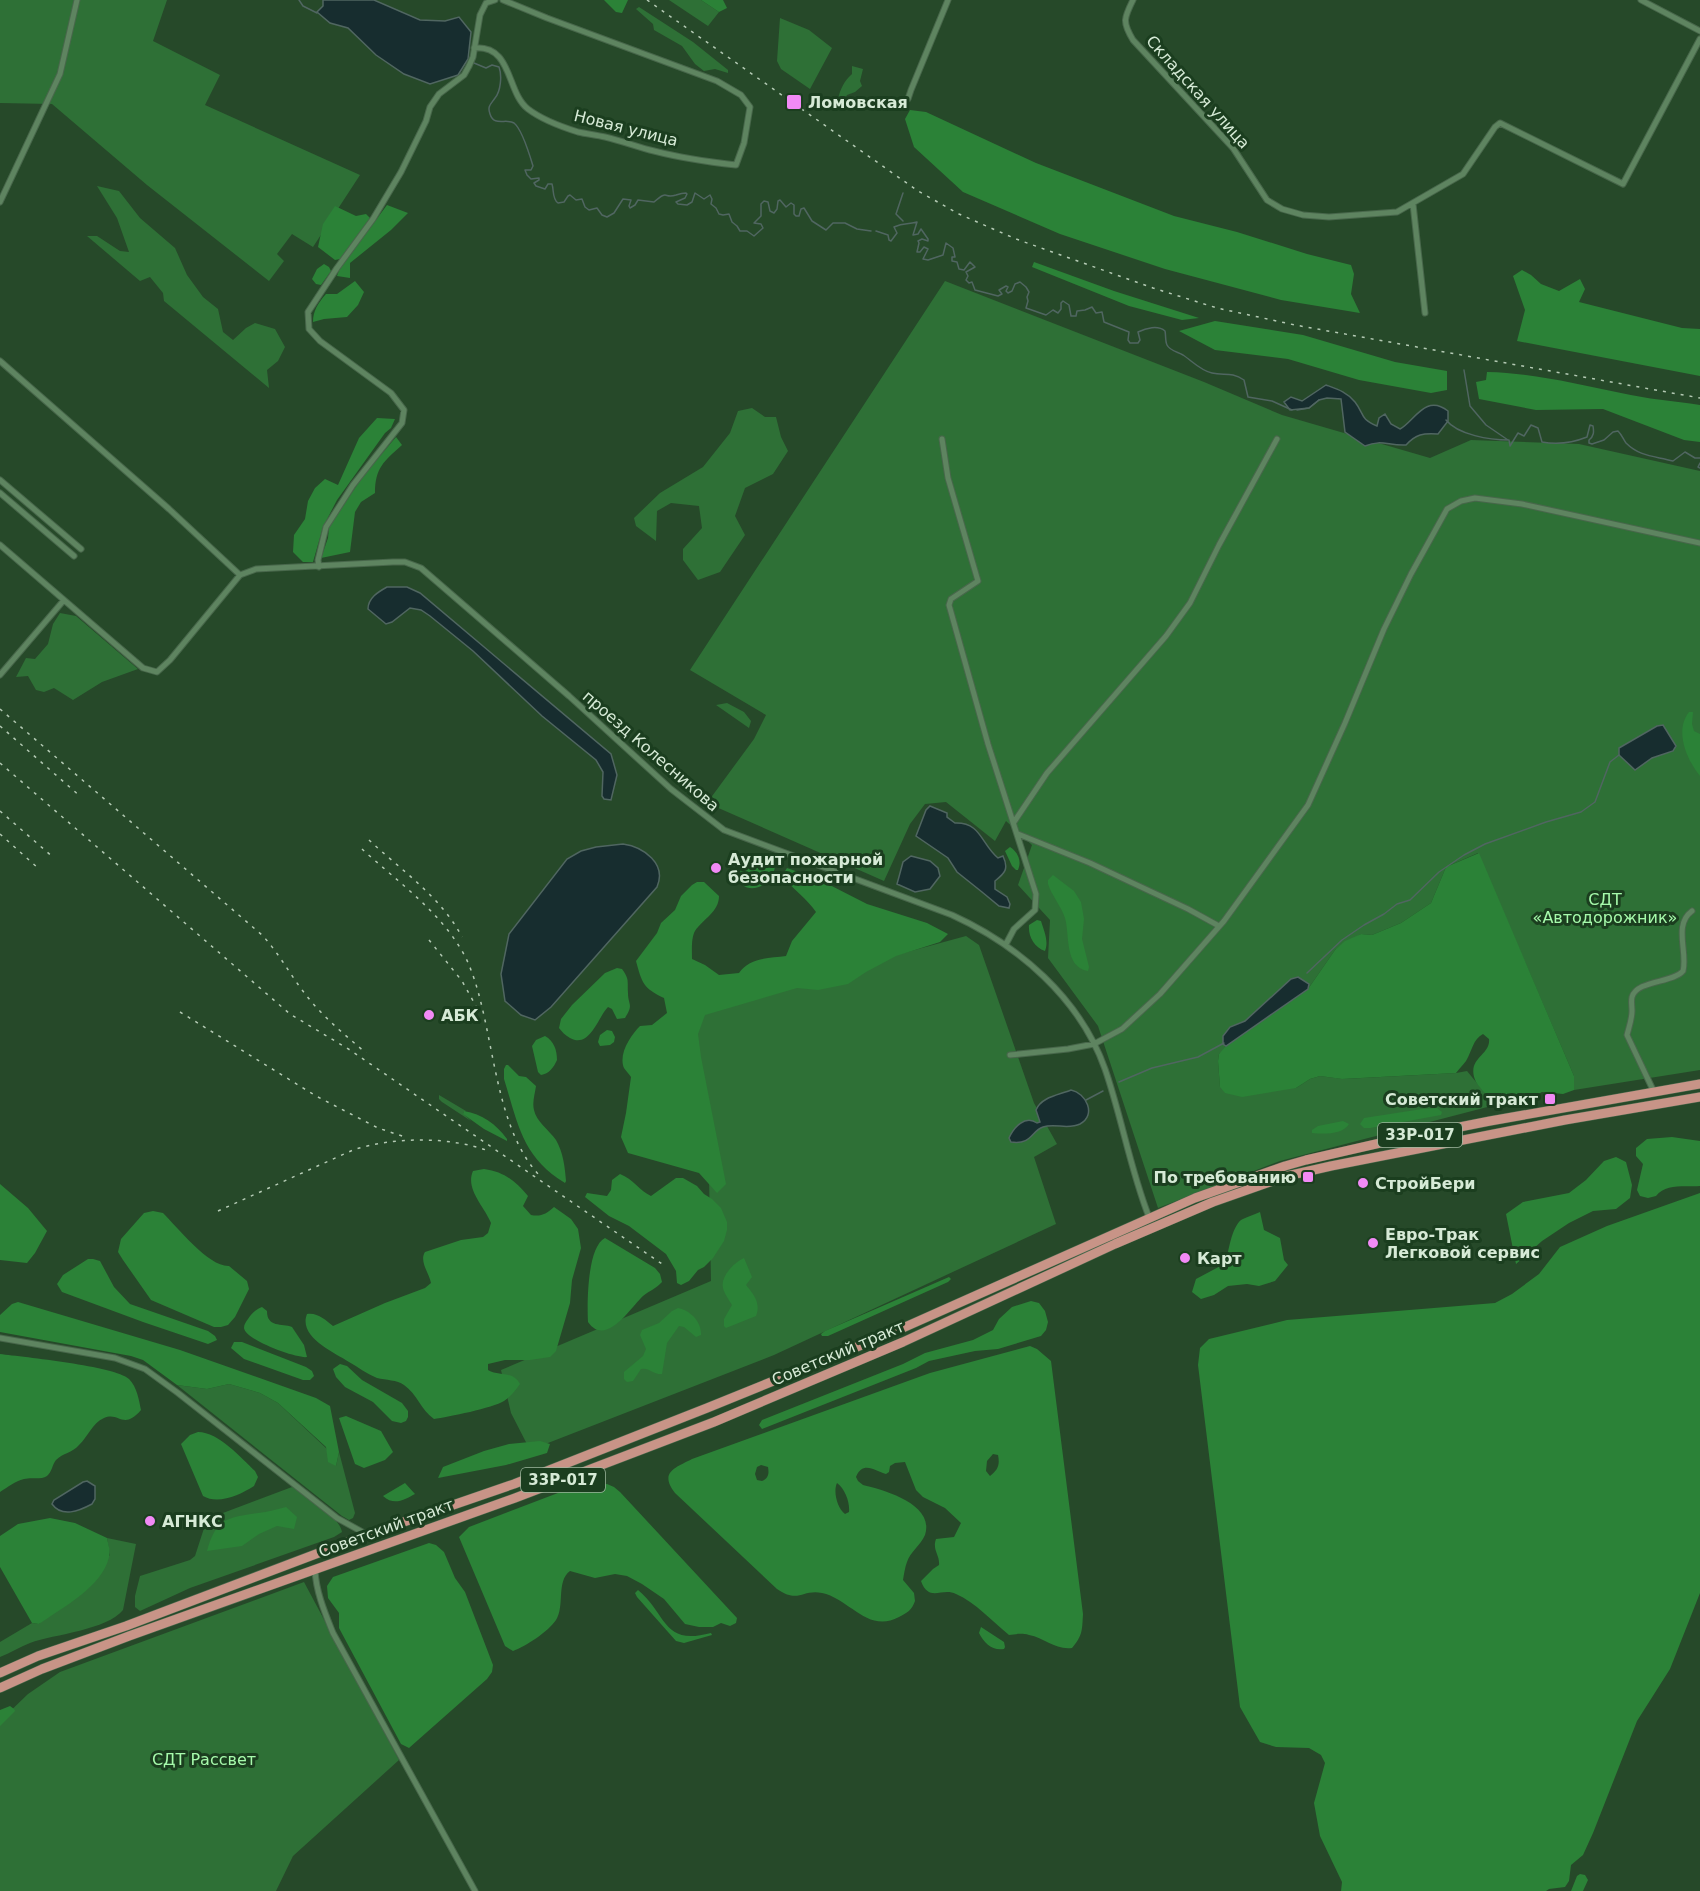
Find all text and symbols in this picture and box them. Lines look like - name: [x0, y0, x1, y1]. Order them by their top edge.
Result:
- street label: Складская улица: [1142, 32, 1254, 152]
- marker: Ломовская: [785, 93, 803, 111]
- place label: Ломовская: [808, 93, 908, 112]
- street label: Новая улица: [572, 106, 680, 150]
- street label: проезд Колесникова: [579, 687, 723, 815]
- place label: Аудит пожарной безопасности: [728, 850, 883, 887]
- marker: Аудит пожарной безопасности: [709, 861, 723, 875]
- park label: СДТ «Автодорожник»: [1533, 890, 1677, 927]
- place label: АБК: [441, 1006, 479, 1025]
- marker: АБК: [422, 1008, 436, 1022]
- place label: Советский тракт: [1385, 1090, 1539, 1109]
- marker: Советский тракт: [1543, 1092, 1557, 1106]
- road number: 33Р-017: [1378, 1123, 1462, 1147]
- place label: По требованию: [1154, 1168, 1296, 1187]
- marker: По требованию: [1301, 1170, 1315, 1184]
- place label: СтройБери: [1375, 1174, 1475, 1193]
- marker: СтройБери: [1356, 1176, 1370, 1190]
- place label: Евро-Трак Легковой сервис: [1385, 1225, 1540, 1262]
- marker: Евро-Трак Легковой сервис: [1366, 1236, 1380, 1250]
- place label: Карт: [1197, 1249, 1242, 1268]
- marker: Карт: [1178, 1251, 1192, 1265]
- street label: Советский тракт: [769, 1316, 907, 1390]
- road number: 33Р-017: [521, 1468, 605, 1492]
- street label: Советский тракт: [316, 1495, 456, 1561]
- place label: АГНКС: [162, 1512, 223, 1531]
- marker: АГНКС: [143, 1514, 157, 1528]
- park label: СДТ Рассвет: [152, 1750, 256, 1769]

